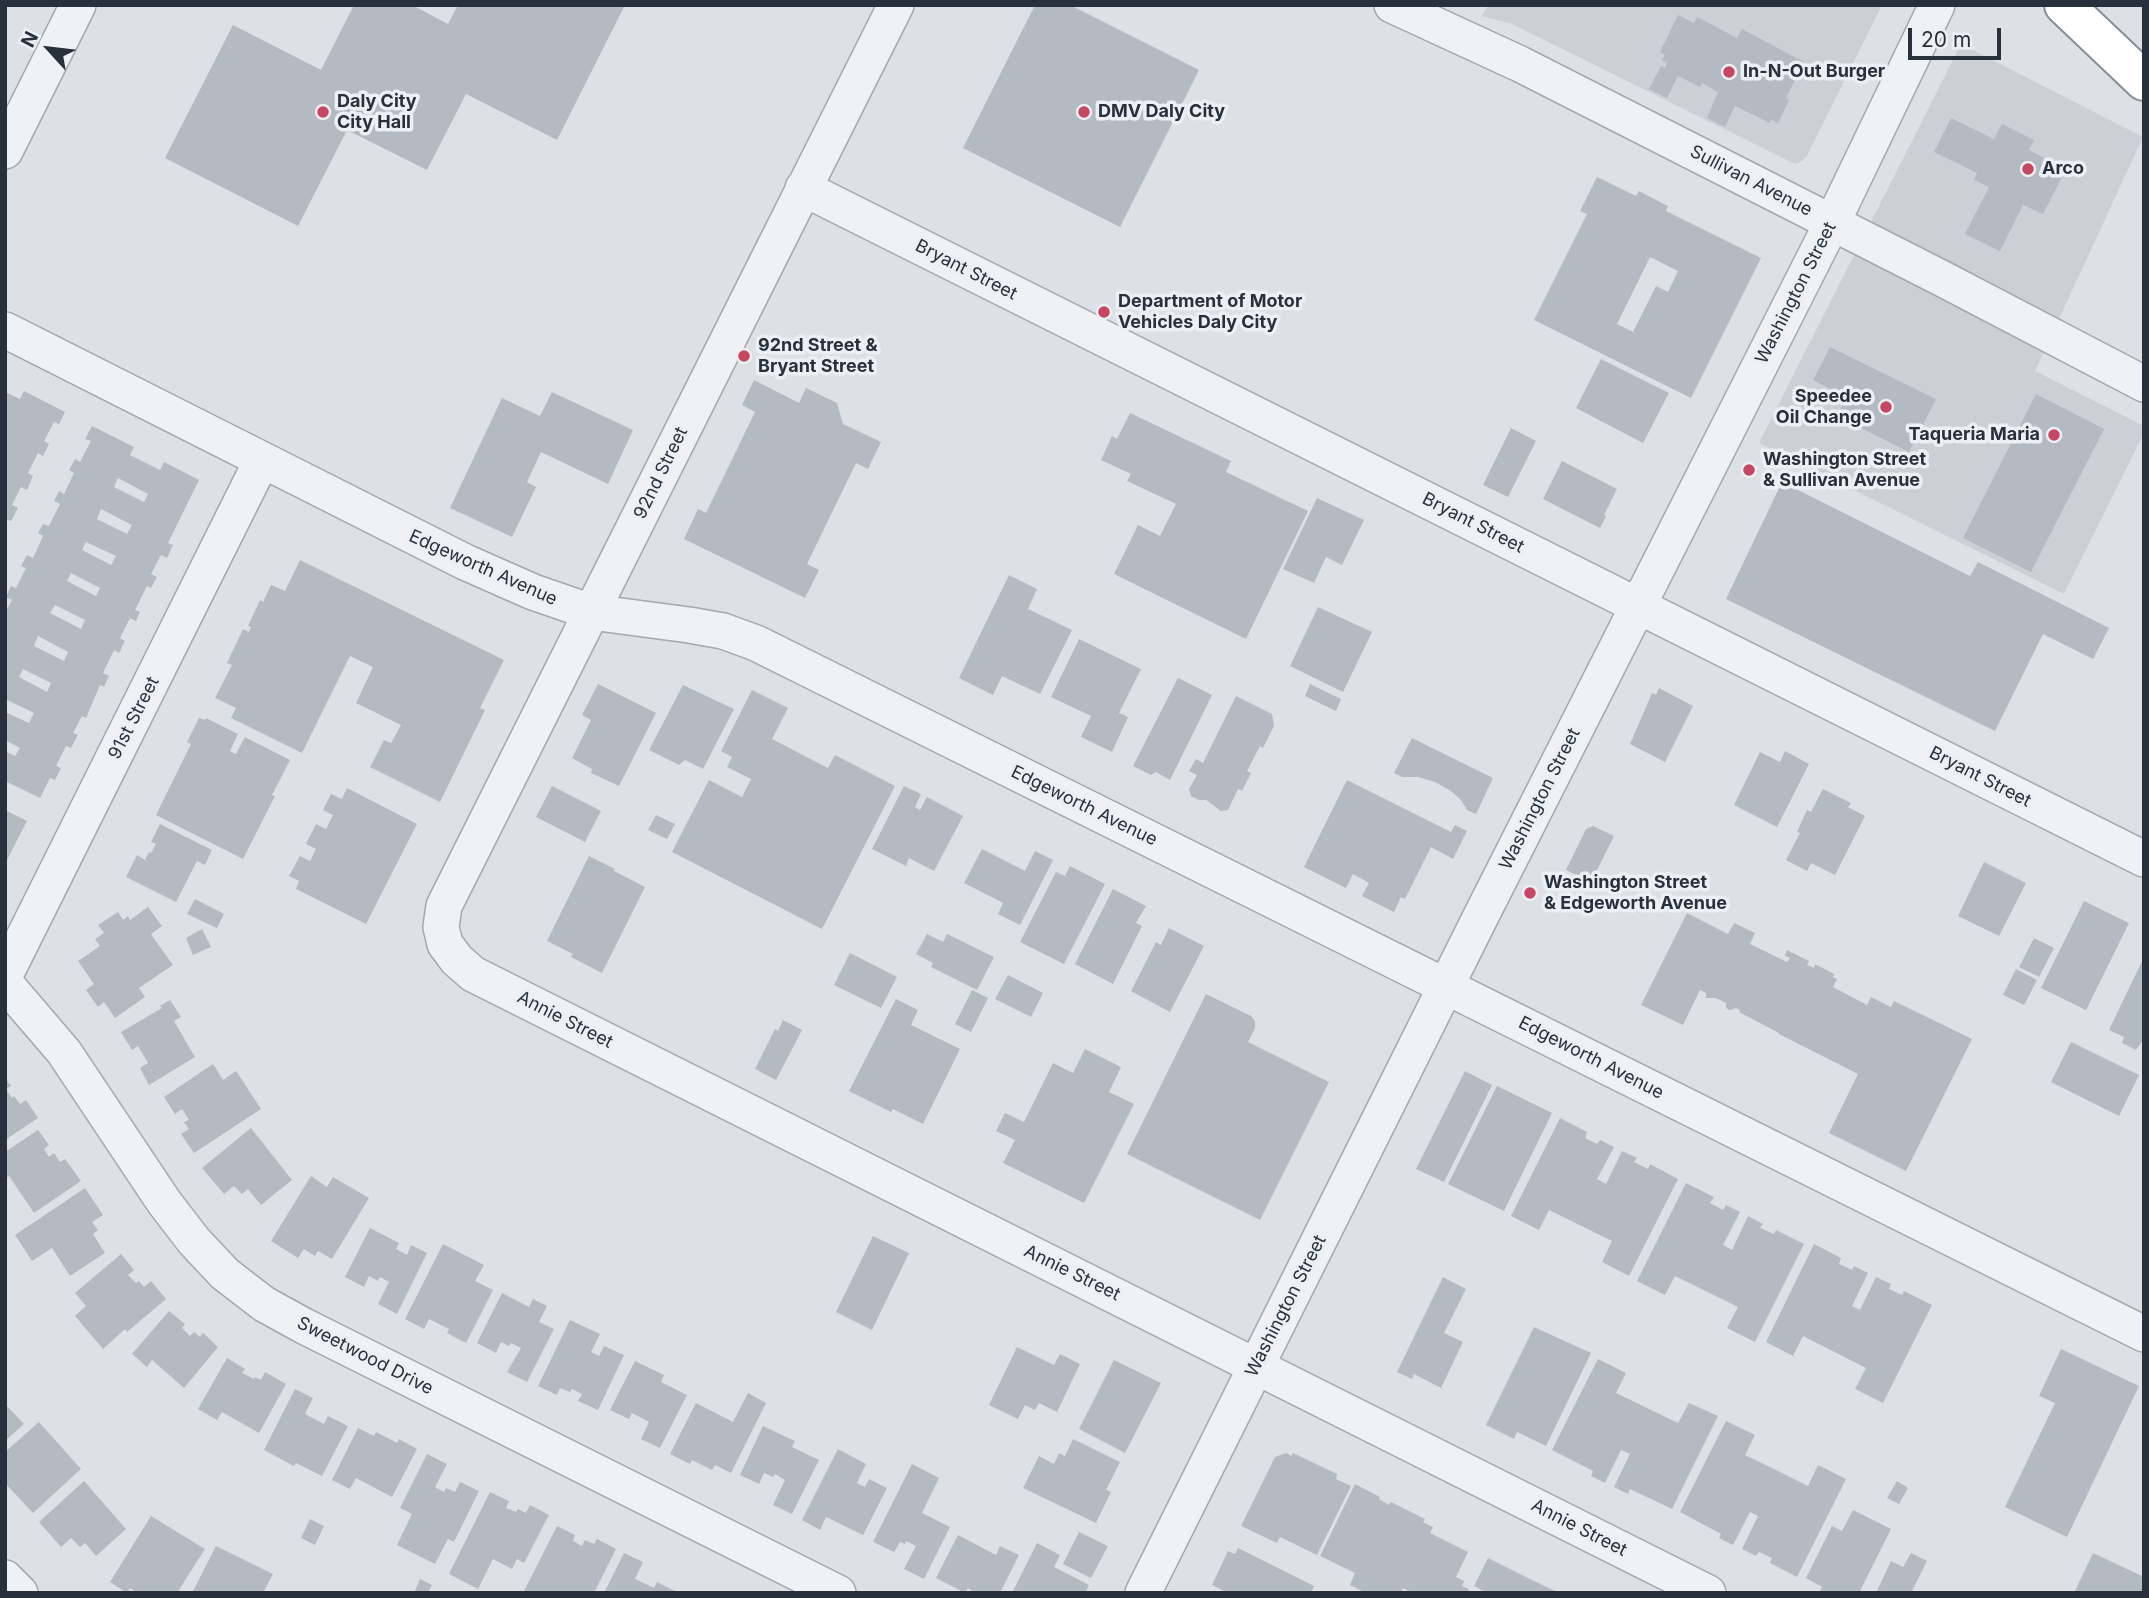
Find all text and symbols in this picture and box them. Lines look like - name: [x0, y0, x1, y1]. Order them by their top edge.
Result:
- north arrow: [14, 14, 84, 84]
- scale bar: [1911, 14, 2004, 58]
- text: 20 m: [1921, 27, 1971, 52]
- text: N: [16, 28, 43, 51]
- place label: In-N-Out Burger: [1743, 61, 1885, 83]
- marker: In-N-Out Burger: [1721, 64, 1737, 80]
- place label: Daly City City Hall: [337, 91, 417, 134]
- place label: DMV Daly City: [1098, 101, 1225, 123]
- marker: Daly City City Hall: [315, 104, 331, 120]
- marker: DMV Daly City: [1076, 104, 1092, 120]
- street label: Sullivan Avenue: [1686, 141, 1816, 221]
- place label: Arco: [2042, 158, 2084, 180]
- marker: Arco: [2020, 161, 2036, 177]
- street label: Washington Street: [1751, 219, 1841, 367]
- street label: Bryant Street: [911, 235, 1021, 305]
- place label: Department of Motor Vehicles Daly City: [1118, 291, 1302, 334]
- marker: Department of Motor Vehicles Daly City: [1096, 304, 1112, 320]
- place label: 92nd Street & Bryant Street: [758, 335, 878, 378]
- marker: 92nd Street & Bryant Street: [736, 348, 752, 364]
- place label: Speedee Oil Change: [1776, 386, 1872, 428]
- marker: Speedee Oil Change: [1878, 399, 1894, 415]
- street label: 92nd Street: [629, 423, 693, 523]
- place label: Taqueria Maria: [1909, 424, 2040, 446]
- marker: Taqueria Maria: [2046, 427, 2062, 443]
- place label: Washington Street & Sullivan Avenue: [1763, 449, 1926, 491]
- marker: Washington Street & Sullivan Avenue: [1741, 462, 1757, 478]
- street label: Bryant Street: [1418, 488, 1528, 558]
- street label: Edgeworth Avenue: [405, 526, 561, 610]
- street label: 91st Street: [104, 673, 164, 763]
- street label: Washington Street: [1495, 725, 1585, 873]
- street label: Bryant Street: [1925, 742, 2035, 812]
- street label: Edgeworth Avenue: [1007, 761, 1161, 851]
- place label: Washington Street & Edgeworth Avenue: [1544, 872, 1727, 914]
- marker: Washington Street & Edgeworth Avenue: [1522, 885, 1538, 901]
- street label: Annie Street: [514, 987, 616, 1053]
- street label: Edgeworth Avenue: [1515, 1012, 1667, 1104]
- street label: Washington Street: [1241, 1232, 1331, 1380]
- street label: Annie Street: [1020, 1240, 1124, 1306]
- street label: Sweetwood Drive: [293, 1312, 437, 1400]
- street label: Annie Street: [1528, 1495, 1630, 1561]

